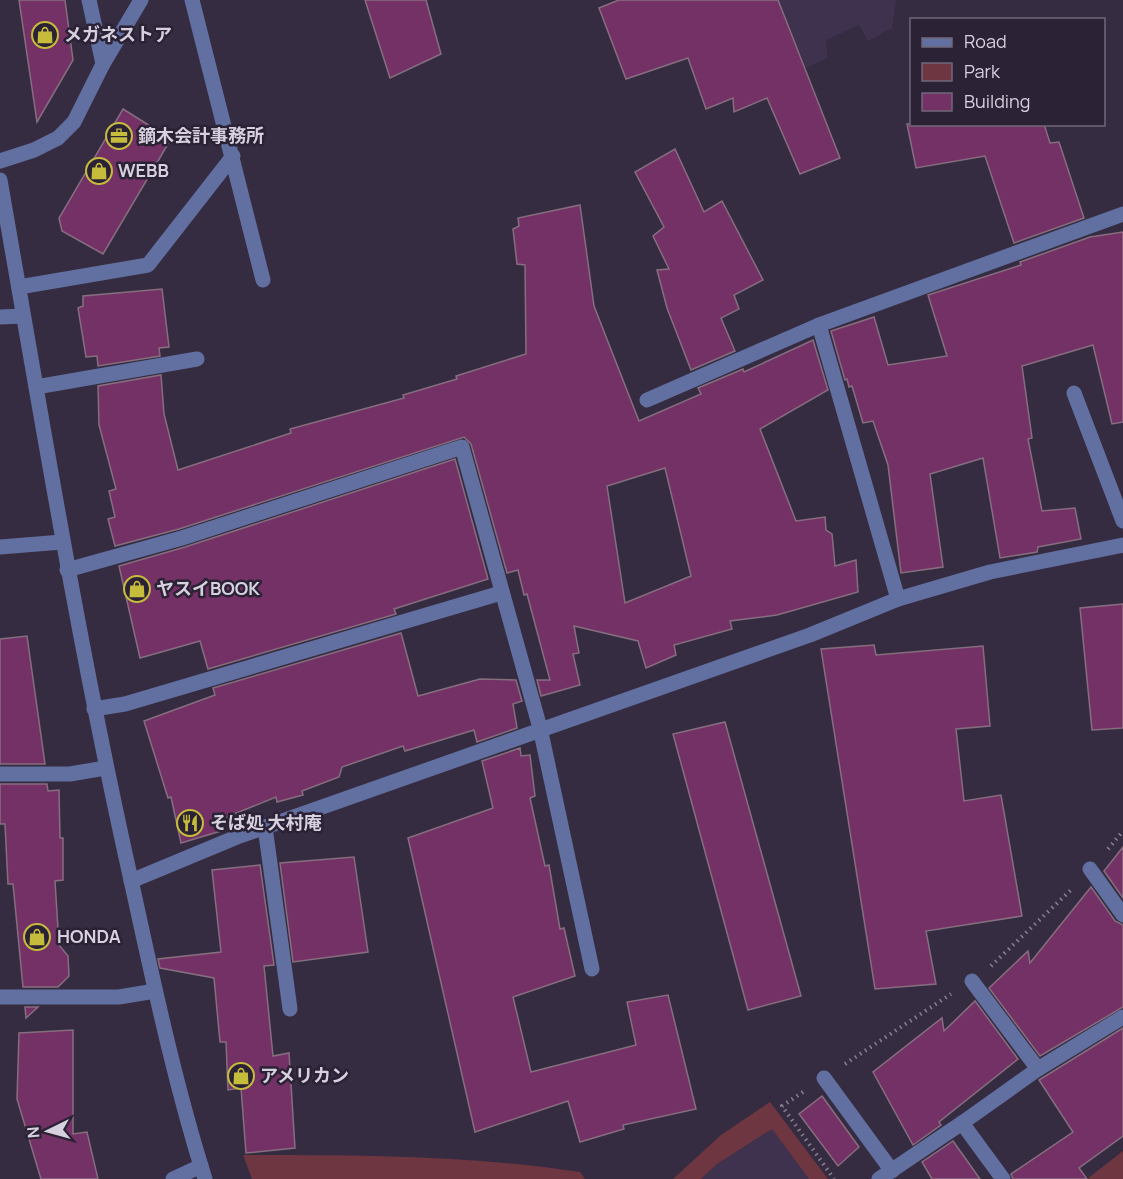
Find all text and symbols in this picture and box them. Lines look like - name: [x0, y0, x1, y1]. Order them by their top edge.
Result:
- legend: [910, 18, 1105, 126]
- shop icon: メガネストア: [30, 20, 60, 50]
- place label: メガネストア: [64, 22, 172, 46]
- text: Road: [964, 29, 1007, 53]
- text: Park: [964, 59, 1001, 83]
- text: Building: [964, 89, 1030, 113]
- office icon: 鏑木会計事務所: [104, 121, 134, 151]
- place label: 鏑木会計事務所: [138, 123, 264, 147]
- shop icon: WEBB: [84, 156, 114, 186]
- place label: WEBB: [118, 158, 169, 182]
- shop icon: ヤスイBOOK: [122, 574, 152, 604]
- place label: ヤスイBOOK: [156, 576, 260, 600]
- restaurant icon: そば処 大村庵: [175, 808, 205, 838]
- place label: そば処 大村庵: [210, 810, 322, 834]
- shop icon: HONDA: [22, 922, 52, 952]
- place label: HONDA: [57, 924, 121, 948]
- shop icon: アメリカン: [226, 1061, 256, 1091]
- place label: アメリカン: [260, 1063, 349, 1087]
- north arrow: [18, 1101, 78, 1161]
- text: N: [22, 1126, 45, 1139]

